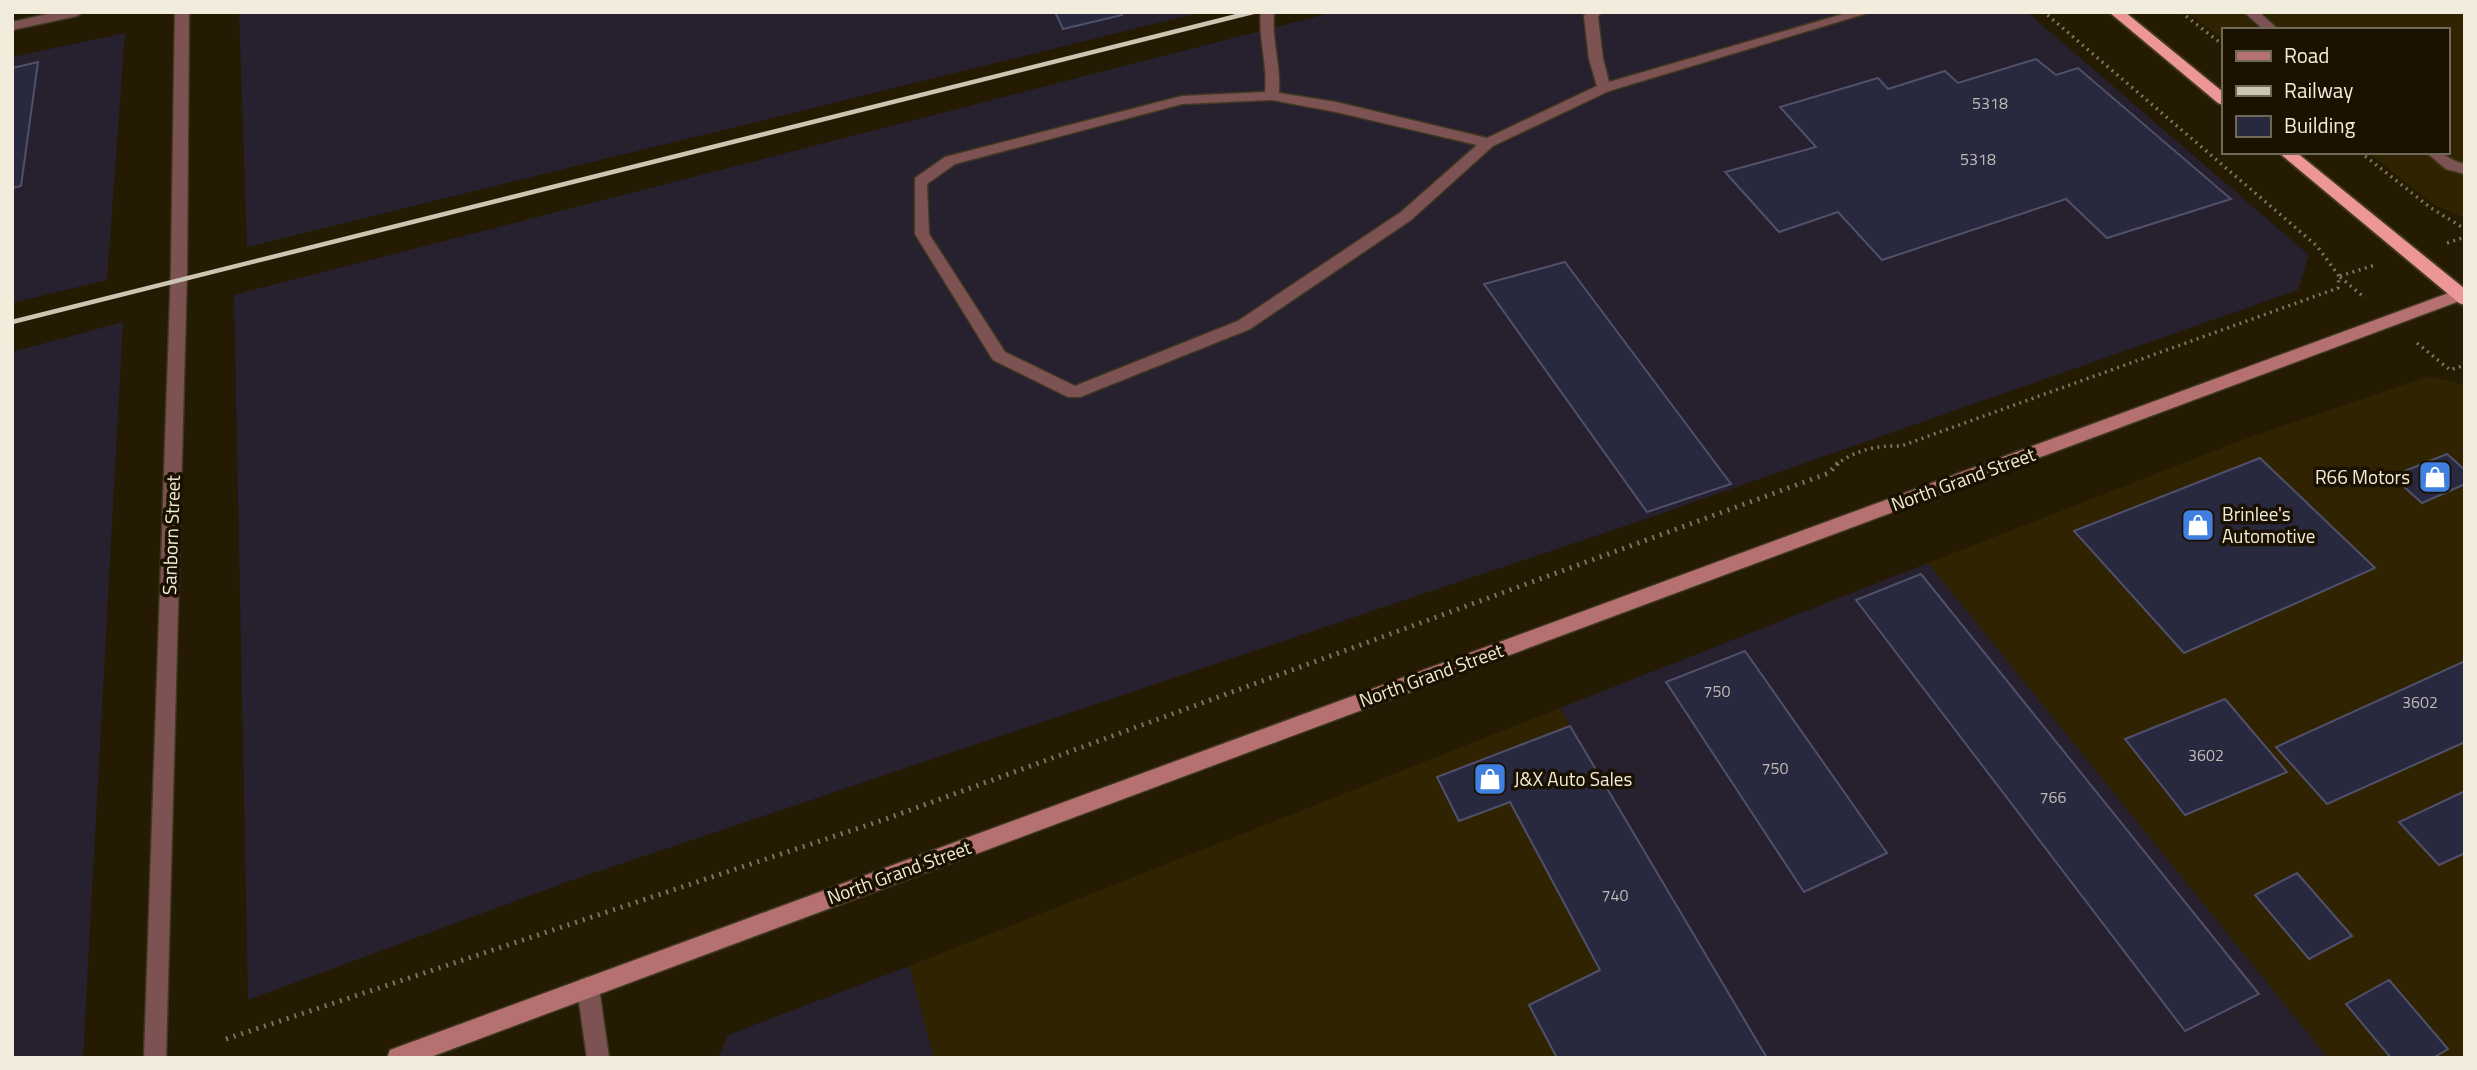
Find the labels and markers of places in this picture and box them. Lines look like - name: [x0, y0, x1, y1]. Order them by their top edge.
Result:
- shop icon: R66 Motors: [2416, 458, 2454, 496]
- place label: R66 Motors: [2315, 462, 2410, 491]
- place label: Brinlee's Automotive: [2222, 499, 2315, 550]
- shop icon: Brinlee's Automotive: [2179, 506, 2217, 544]
- shop icon: J&X Auto Sales: [1471, 760, 1509, 798]
- place label: J&X Auto Sales: [1514, 764, 1632, 793]

